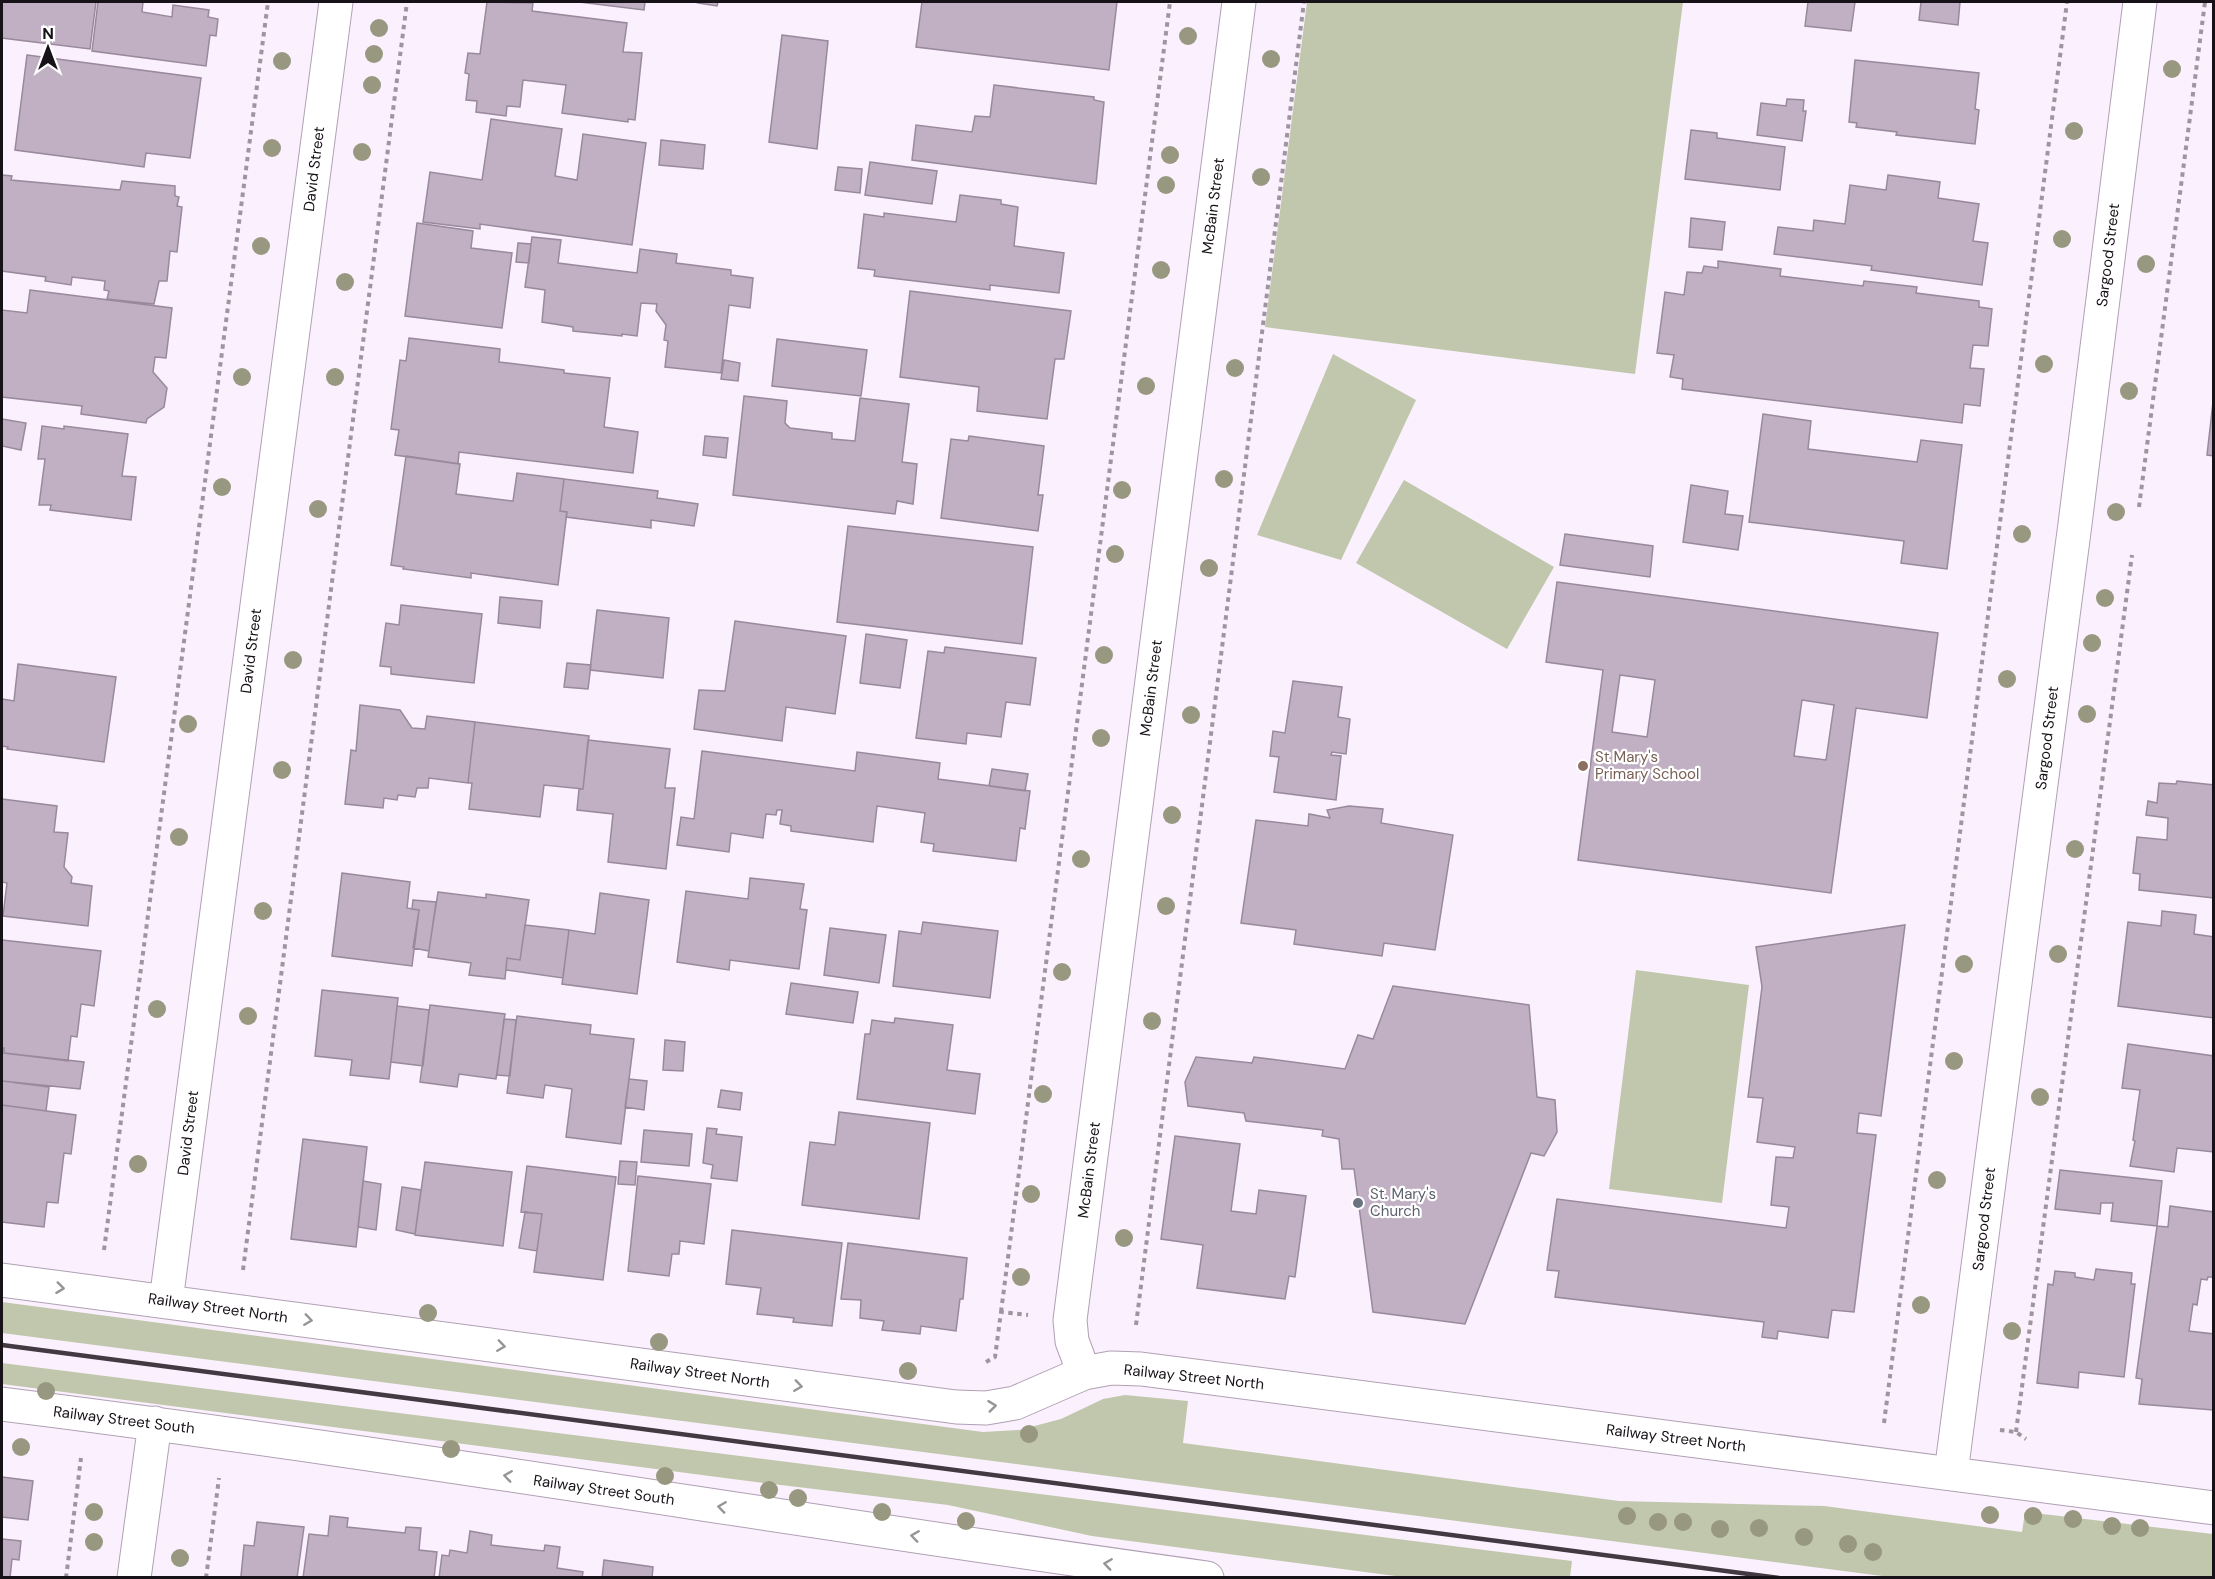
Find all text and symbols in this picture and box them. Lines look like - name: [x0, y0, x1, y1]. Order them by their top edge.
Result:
- north arrow: [18, 18, 78, 78]
- text: N: [42, 23, 54, 44]
- street label: David Street: [299, 125, 329, 213]
- street label: McBain Street: [1197, 156, 1229, 255]
- street label: Sargood Street: [2092, 202, 2124, 308]
- street label: David Street: [236, 607, 266, 695]
- street label: McBain Street: [1135, 638, 1167, 737]
- street label: Sargood Street: [2031, 685, 2063, 791]
- place label: St Mary's Primary School: [1595, 747, 1699, 784]
- marker: St Mary's Primary School: [1576, 759, 1590, 773]
- street label: David Street: [173, 1089, 203, 1177]
- street label: McBain Street: [1073, 1120, 1105, 1219]
- street label: Sargood Street: [1968, 1166, 2000, 1272]
- place label: St. Mary's Church: [1370, 1184, 1436, 1221]
- marker: St. Mary's Church: [1351, 1196, 1365, 1210]
- one-way arrow: [55, 1281, 64, 1293]
- street label: Railway Street North: [147, 1288, 289, 1328]
- one-way arrow: [303, 1313, 312, 1326]
- one-way arrow: [496, 1339, 505, 1352]
- street label: Railway Street North: [629, 1353, 771, 1393]
- street label: Railway Street North: [1123, 1360, 1265, 1394]
- one-way arrow: [794, 1379, 803, 1391]
- one-way arrow: [987, 1400, 996, 1413]
- street label: Railway Street South: [52, 1401, 196, 1439]
- street label: Railway Street North: [1605, 1419, 1747, 1457]
- one-way arrow: [503, 1470, 513, 1482]
- street label: Railway Street South: [532, 1470, 676, 1510]
- one-way arrow: [717, 1502, 726, 1514]
- one-way arrow: [910, 1530, 920, 1543]
- one-way arrow: [1103, 1558, 1112, 1570]

